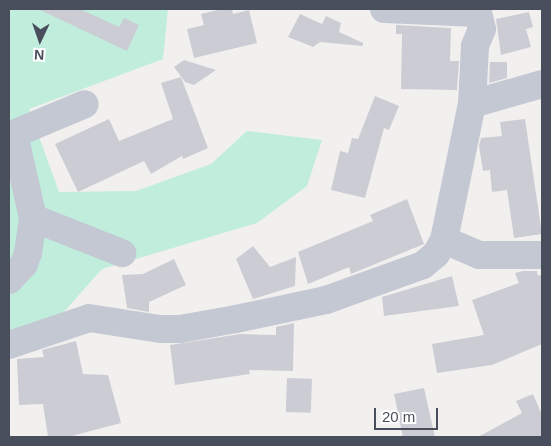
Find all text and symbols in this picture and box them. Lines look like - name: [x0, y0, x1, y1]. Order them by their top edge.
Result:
- north arrow: [15, 15, 65, 65]
- text: N: [34, 47, 45, 63]
- scale bar: [376, 398, 440, 430]
- text: 20 m: [382, 408, 415, 425]

